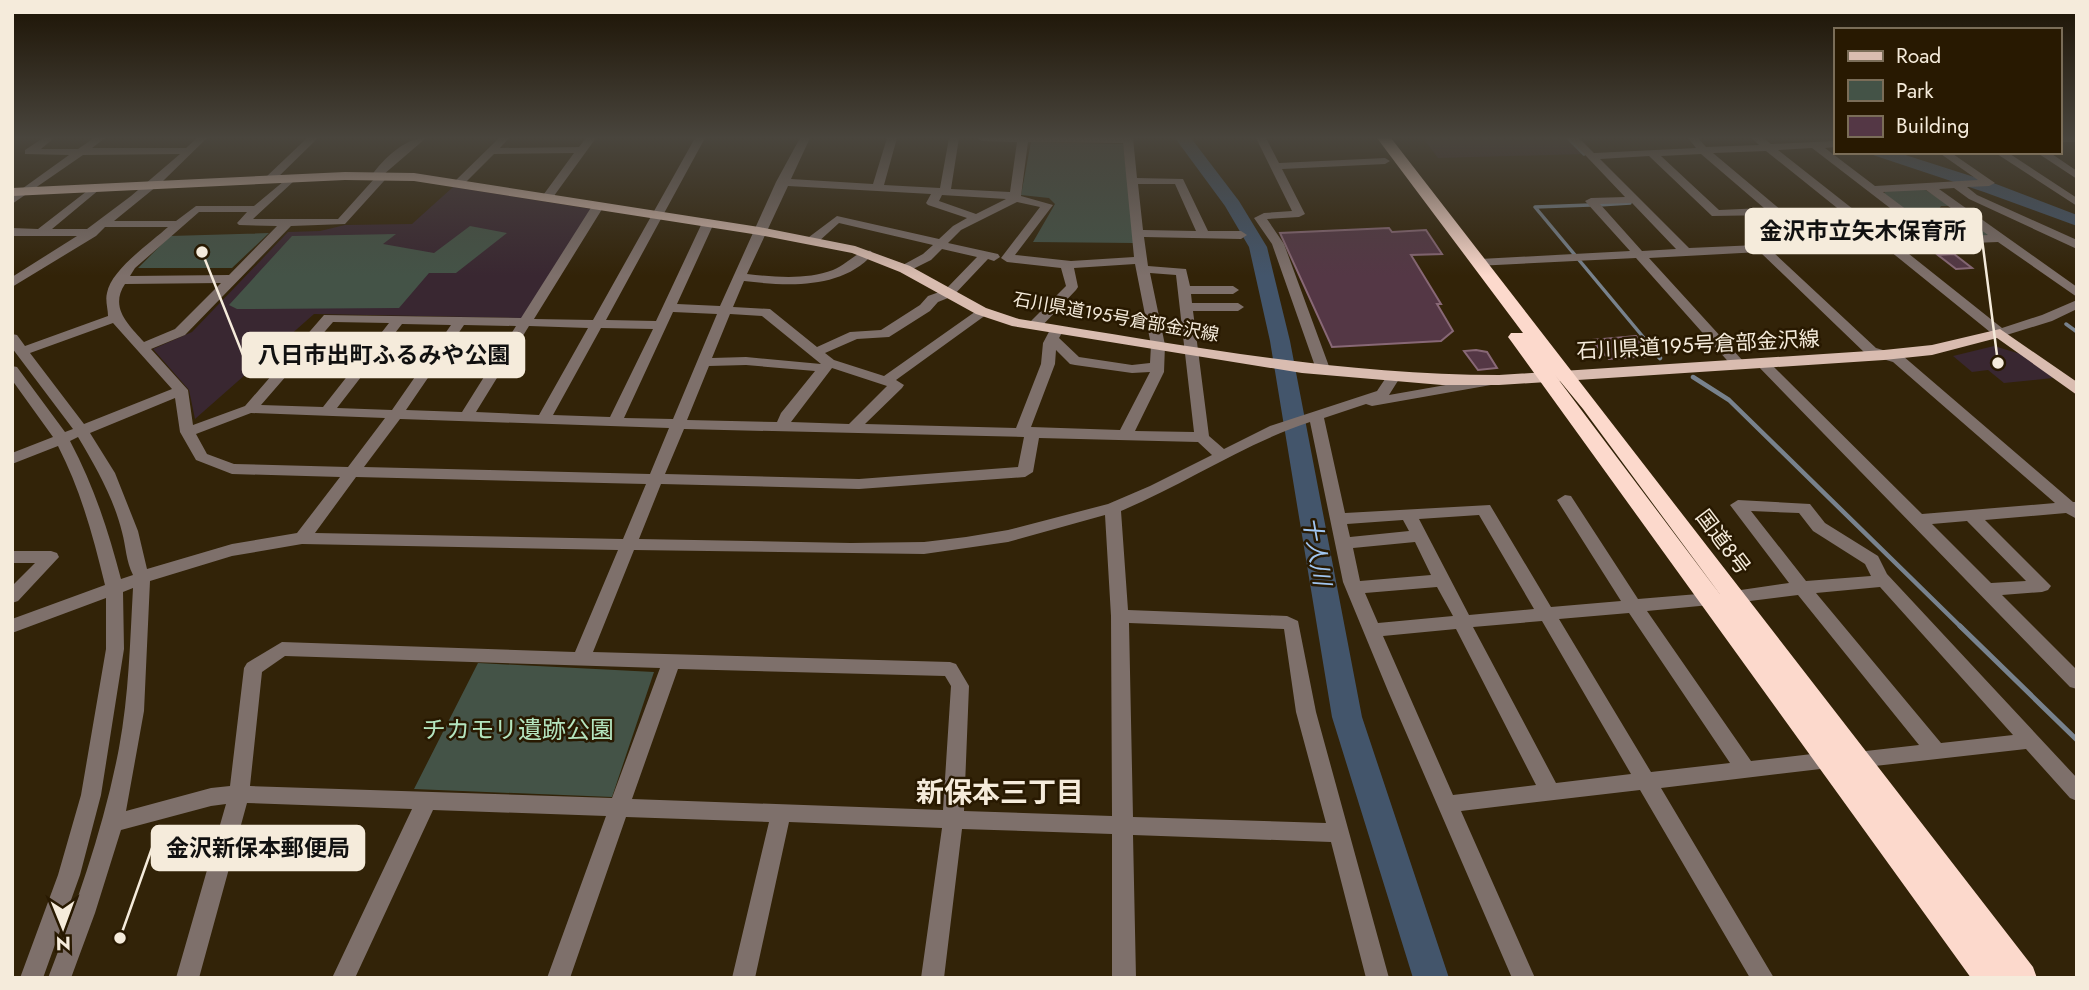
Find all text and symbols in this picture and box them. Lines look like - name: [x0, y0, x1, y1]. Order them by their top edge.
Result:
- legend: [1834, 28, 2061, 154]
- text: Road: [1896, 41, 1941, 71]
- text: Park: [1896, 76, 1934, 106]
- text: Building: [1896, 111, 1969, 141]
- callout: 金沢市立矢木保育所: [1746, 209, 1981, 253]
- text: 金沢市立矢木保育所: [1760, 214, 1967, 248]
- street label: 石川県道195号倉部金沢線: [1011, 286, 1221, 348]
- street label: 石川県道195号倉部金沢線: [1576, 324, 1820, 366]
- callout: 八日市出町ふるみや公園: [243, 333, 524, 377]
- text: 八日市出町ふるみや公園: [258, 338, 511, 372]
- street label: 国道8号: [1689, 503, 1757, 581]
- water label: 十人川: [1294, 514, 1340, 591]
- park label: チカモリ遺跡公園: [422, 712, 614, 747]
- district label: 新保本三丁目: [916, 772, 1084, 813]
- callout: 金沢新保本郵便局: [152, 826, 364, 870]
- text: 金沢新保本郵便局: [166, 831, 350, 865]
- north arrow: [28, 892, 98, 962]
- text: N: [56, 930, 71, 957]

